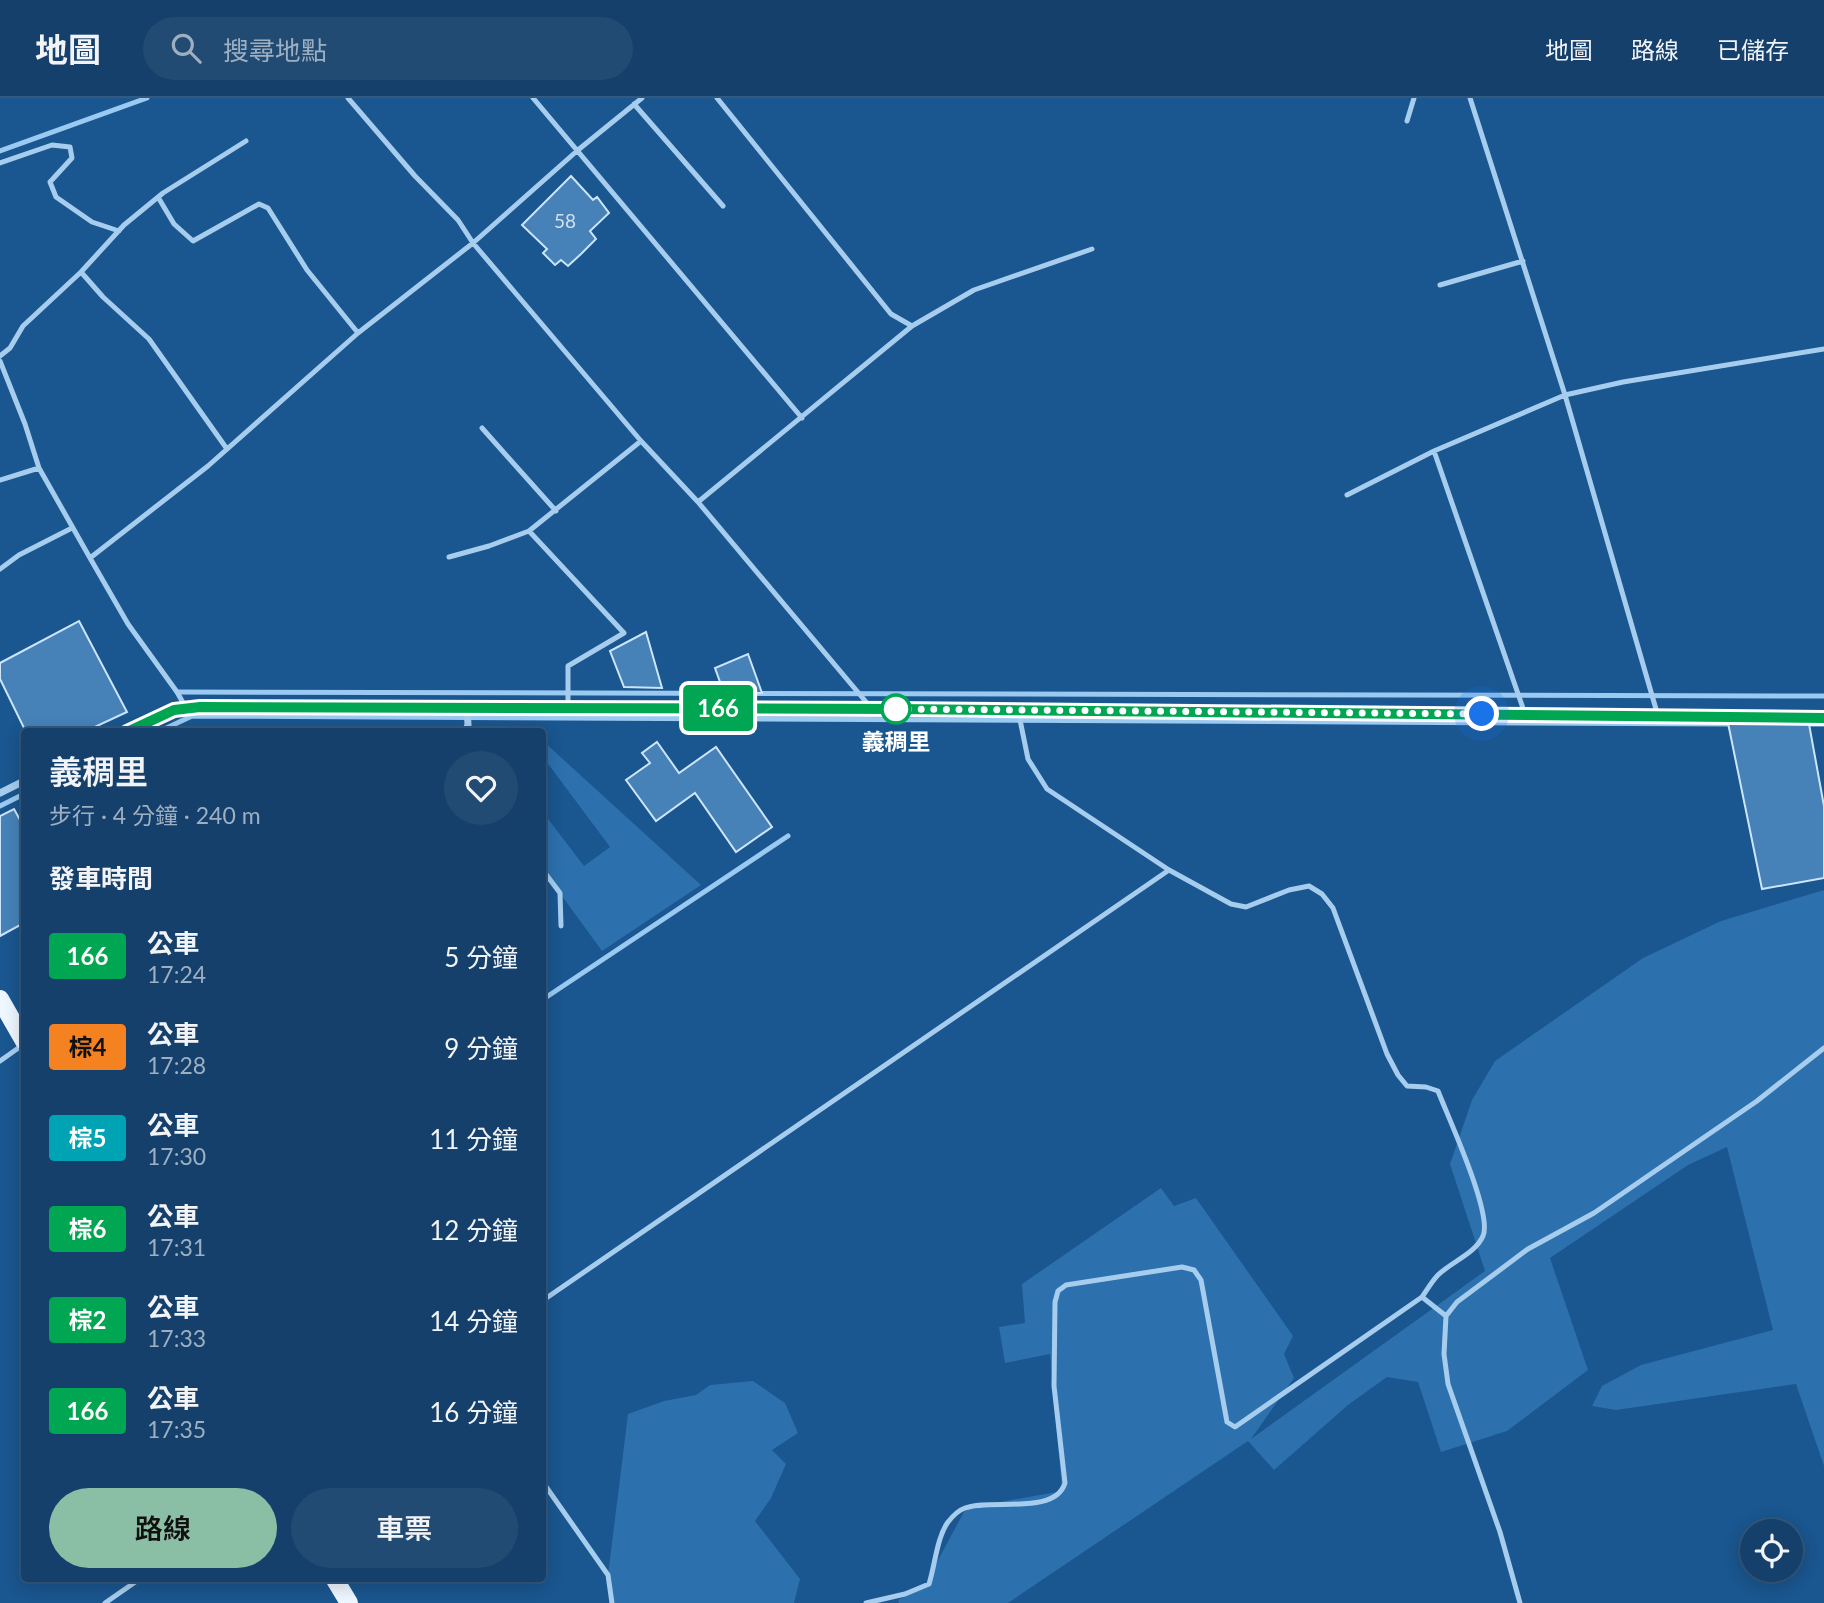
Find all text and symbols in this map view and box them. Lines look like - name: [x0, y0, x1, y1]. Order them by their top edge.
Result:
- search box: [143, 17, 633, 80]
- text: 地圖: [35, 29, 101, 69]
- icon: search: [167, 29, 205, 67]
- text: 搜尋地點: [223, 34, 327, 66]
- text: 地圖: [1545, 35, 1593, 64]
- text: 路線: [1631, 35, 1679, 64]
- text: 已儲存: [1717, 35, 1789, 64]
- house number: 58: [554, 209, 576, 232]
- line badge: 166: [678, 685, 758, 731]
- text: 166: [697, 693, 739, 722]
- marker: 義稠里: [881, 694, 911, 724]
- your location: [1464, 696, 1499, 731]
- place label: 義稠里: [862, 727, 931, 755]
- text: 義稠里: [49, 751, 148, 791]
- button: heart: [444, 751, 518, 825]
- text: 步行 · 4 分鐘 · 240 m: [49, 801, 261, 829]
- text: 發車時間: [49, 862, 153, 894]
- text: 公車: [147, 927, 199, 959]
- text: 166: [67, 941, 108, 970]
- text: 5 分鐘: [444, 941, 518, 973]
- text: 17:24: [147, 960, 206, 988]
- text: 公車: [147, 1018, 199, 1050]
- text: 棕4: [69, 1032, 106, 1061]
- text: 9 分鐘: [444, 1032, 518, 1064]
- text: 17:28: [147, 1051, 206, 1079]
- text: 公車: [147, 1109, 199, 1141]
- text: 棕5: [69, 1123, 106, 1152]
- text: 11 分鐘: [429, 1123, 518, 1155]
- text: 17:30: [147, 1142, 206, 1170]
- text: 公車: [147, 1200, 199, 1232]
- text: 棕6: [69, 1214, 106, 1243]
- text: 12 分鐘: [429, 1214, 518, 1246]
- text: 17:31: [147, 1233, 206, 1261]
- text: 公車: [147, 1291, 199, 1323]
- text: 棕2: [69, 1305, 106, 1334]
- text: 14 分鐘: [429, 1305, 518, 1337]
- text: 17:33: [147, 1324, 206, 1352]
- text: 公車: [147, 1382, 199, 1414]
- text: 166: [67, 1396, 108, 1425]
- text: 16 分鐘: [429, 1396, 518, 1428]
- text: 17:35: [147, 1415, 206, 1443]
- button: 路線: [49, 1488, 277, 1568]
- button: 車票: [291, 1488, 518, 1568]
- map controls: [1740, 1519, 1803, 1582]
- button: locate: [1740, 1519, 1803, 1582]

